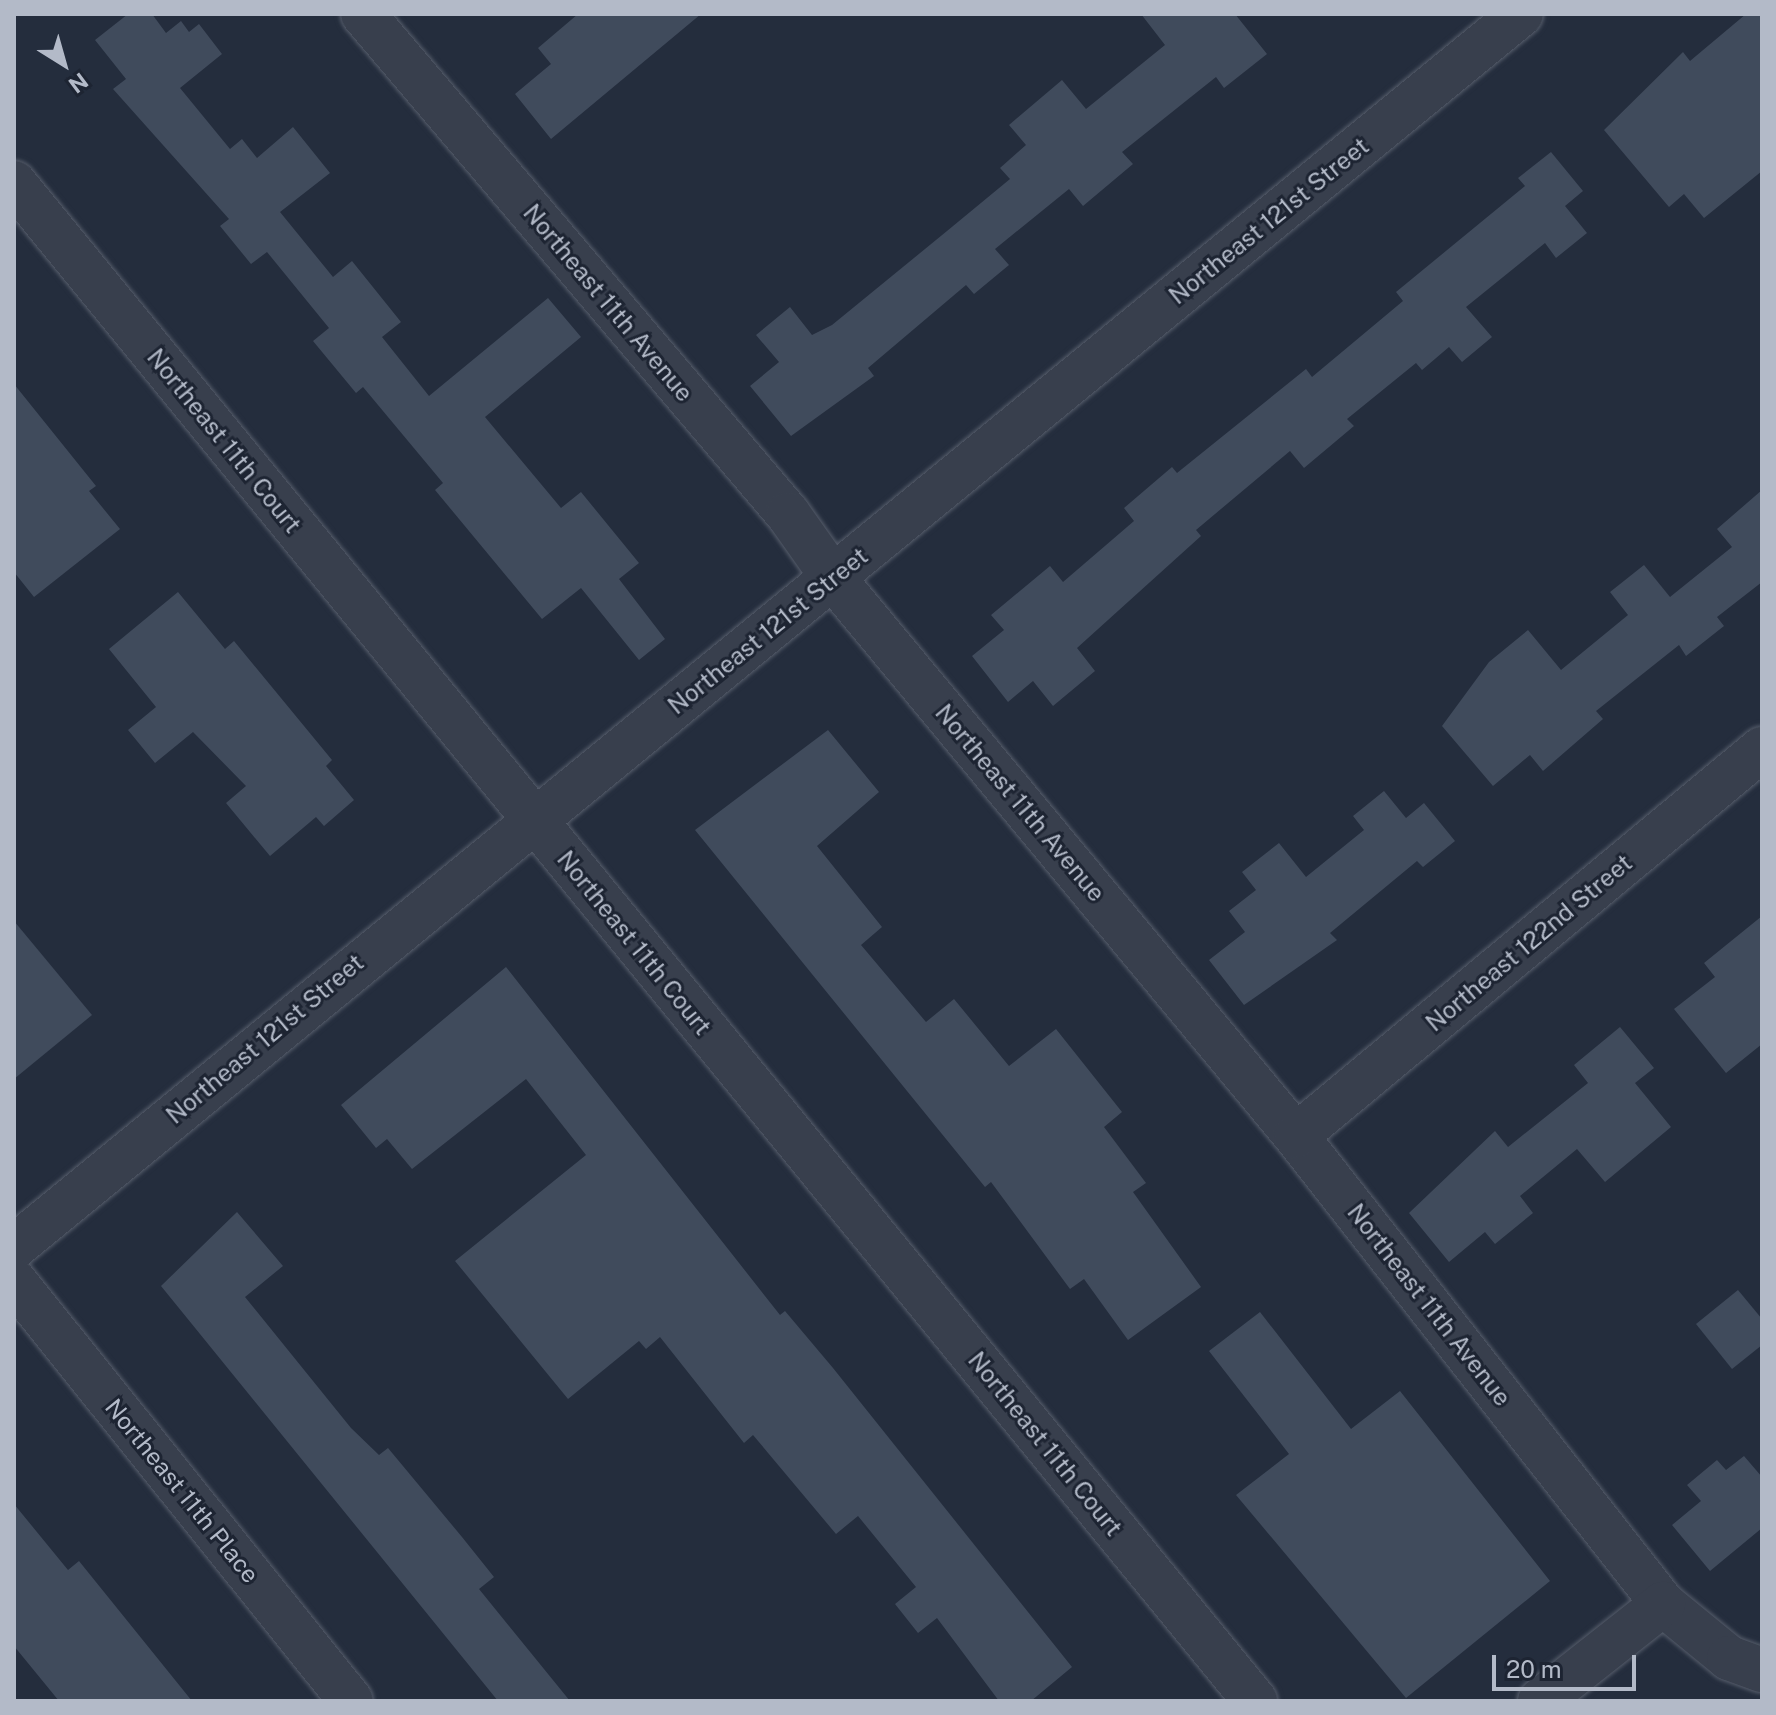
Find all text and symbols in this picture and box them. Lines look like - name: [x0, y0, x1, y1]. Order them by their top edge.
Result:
- north arrow: [24, 24, 104, 104]
- text: N: [64, 68, 93, 99]
- street label: Northeast 121st Street: [1163, 132, 1375, 310]
- street label: Northeast 11th Avenue: [517, 199, 699, 407]
- street label: Northeast 11th Court: [141, 343, 307, 539]
- street label: Northeast 121st Street: [662, 542, 874, 720]
- street label: Northeast 11th Avenue: [929, 699, 1111, 907]
- street label: Northeast 11th Court: [551, 845, 717, 1041]
- street label: Northeast 122nd Street: [1420, 848, 1638, 1038]
- street label: Northeast 121st Street: [161, 948, 369, 1130]
- street label: Northeast 11th Avenue: [1341, 1198, 1517, 1412]
- street label: Northeast 11th Court: [962, 1346, 1128, 1542]
- street label: Northeast 11th Place: [99, 1393, 265, 1589]
- scale bar: [1496, 1639, 1640, 1689]
- text: 20 m: [1506, 1655, 1562, 1683]

